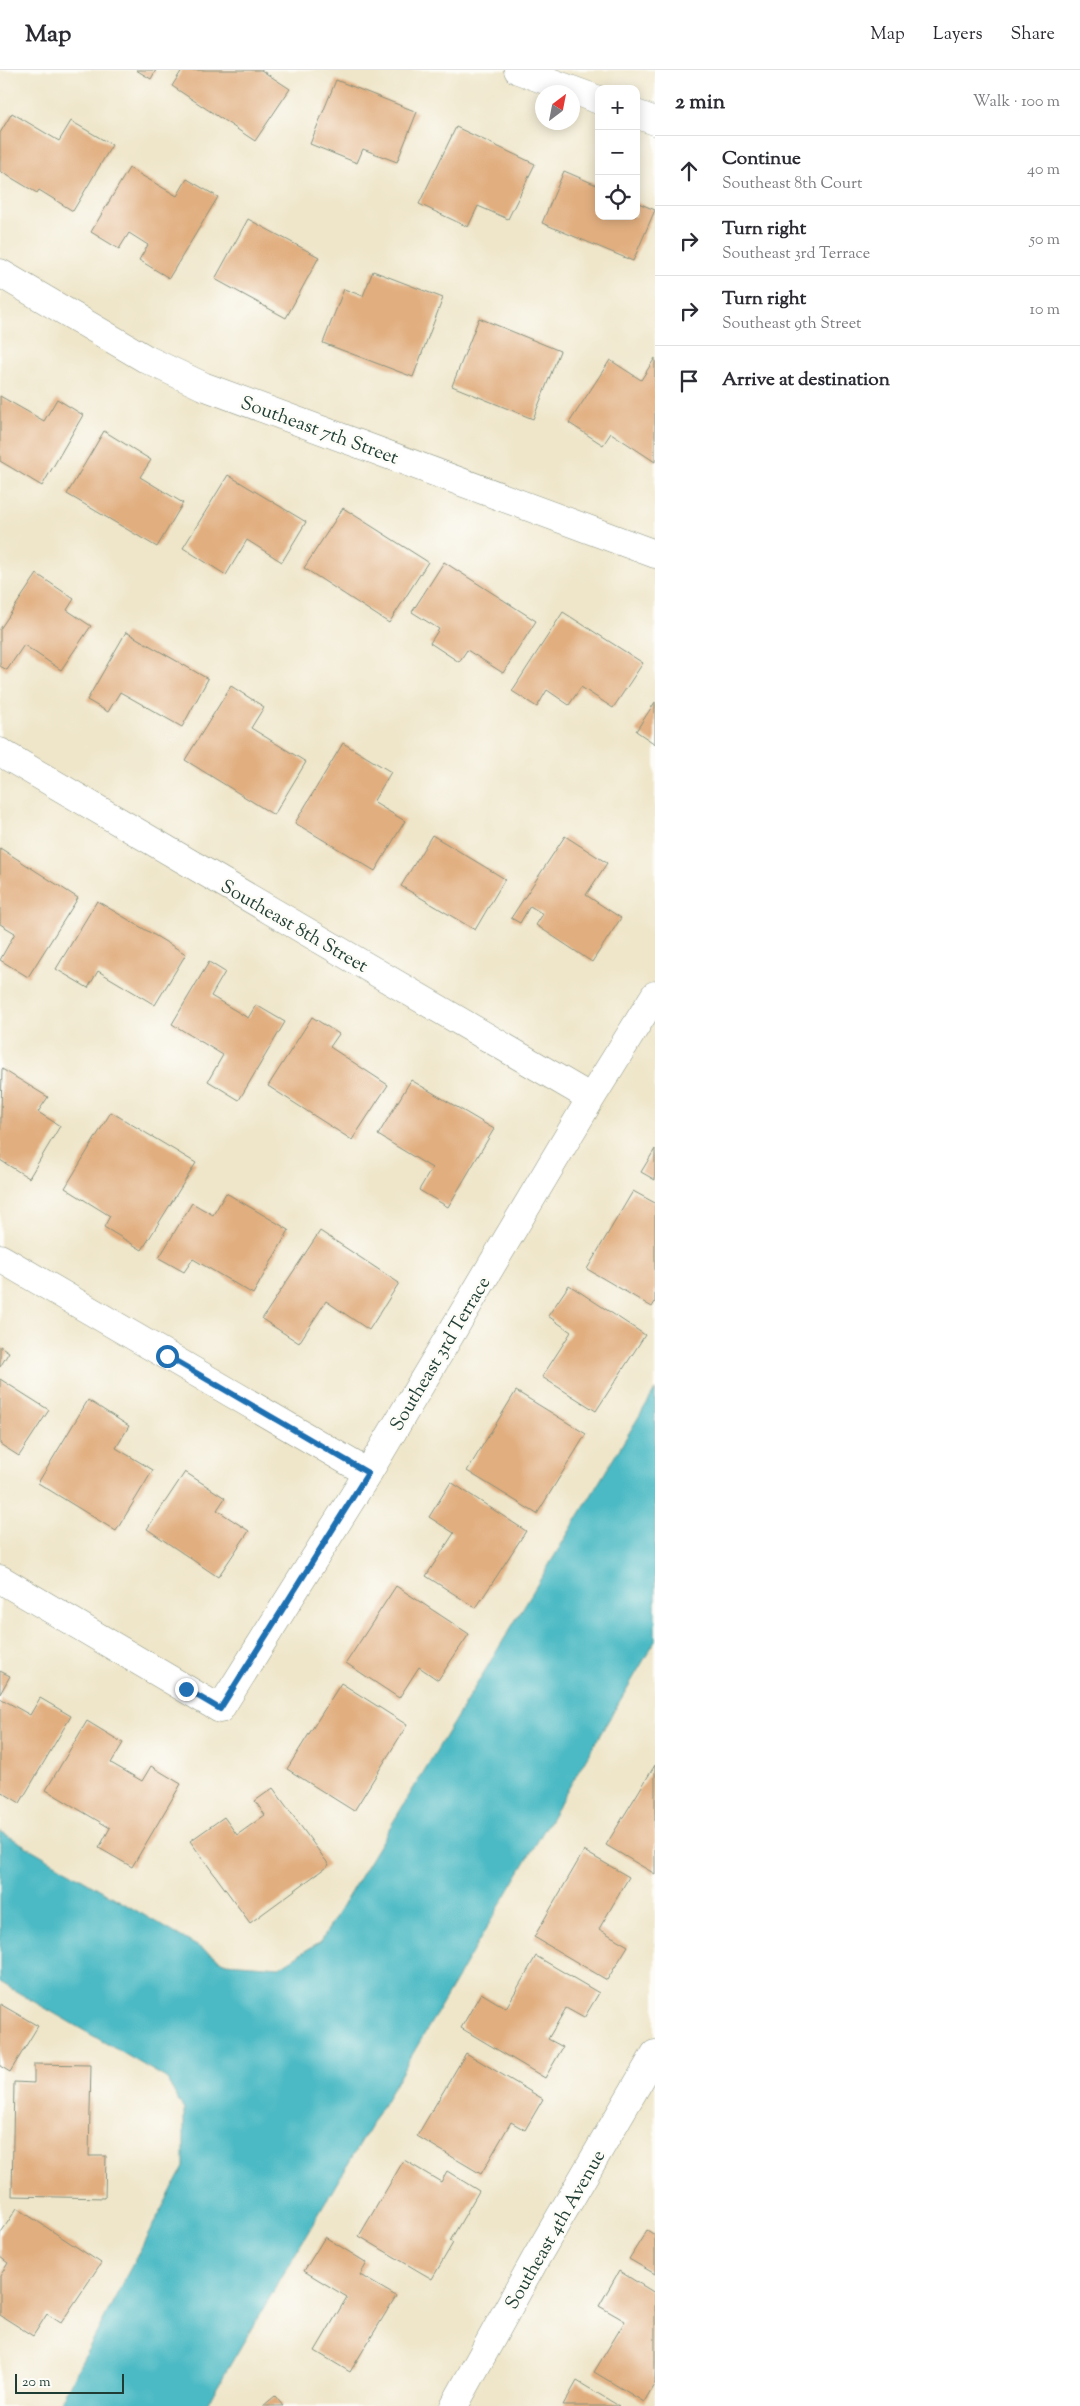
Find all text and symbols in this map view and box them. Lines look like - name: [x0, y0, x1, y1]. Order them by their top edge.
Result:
- text: Map: [25, 18, 71, 52]
- text: Map: [870, 22, 905, 48]
- text: Layers: [933, 22, 983, 48]
- text: Share: [1011, 22, 1055, 48]
- north arrow: [535, 85, 580, 130]
- map controls: [595, 85, 640, 220]
- button: +: [595, 85, 640, 130]
- text: 2 min: [675, 88, 725, 118]
- text: Walk · 100 m: [973, 91, 1060, 114]
- button: −: [595, 130, 640, 175]
- text: Continue: [722, 146, 801, 173]
- icon: ahead: [675, 157, 703, 185]
- text: 40 m: [1027, 159, 1060, 182]
- text: Southeast 8th Court: [722, 173, 862, 196]
- button: locate: [595, 175, 640, 220]
- text: Turn right: [722, 216, 806, 243]
- icon: right: [675, 227, 703, 255]
- text: 50 m: [1029, 229, 1060, 252]
- text: Southeast 3rd Terrace: [722, 243, 870, 266]
- text: Turn right: [722, 286, 806, 313]
- icon: right: [675, 297, 703, 325]
- text: 10 m: [1030, 299, 1060, 322]
- text: Southeast 9th Street: [722, 313, 862, 336]
- icon: arrive: [675, 367, 703, 395]
- text: Arrive at destination: [722, 367, 890, 394]
- street label: Southeast 7th Street: [237, 390, 402, 473]
- street label: Southeast 8th Street: [215, 874, 373, 981]
- street label: Southeast 3rd Terrace: [384, 1272, 498, 1437]
- route start: [156, 1345, 179, 1368]
- route end: [175, 1678, 198, 1701]
- street label: Southeast 4th Avenue: [499, 2145, 613, 2315]
- scale bar: [15, 2371, 124, 2394]
- text: 20 m: [22, 2373, 51, 2393]

